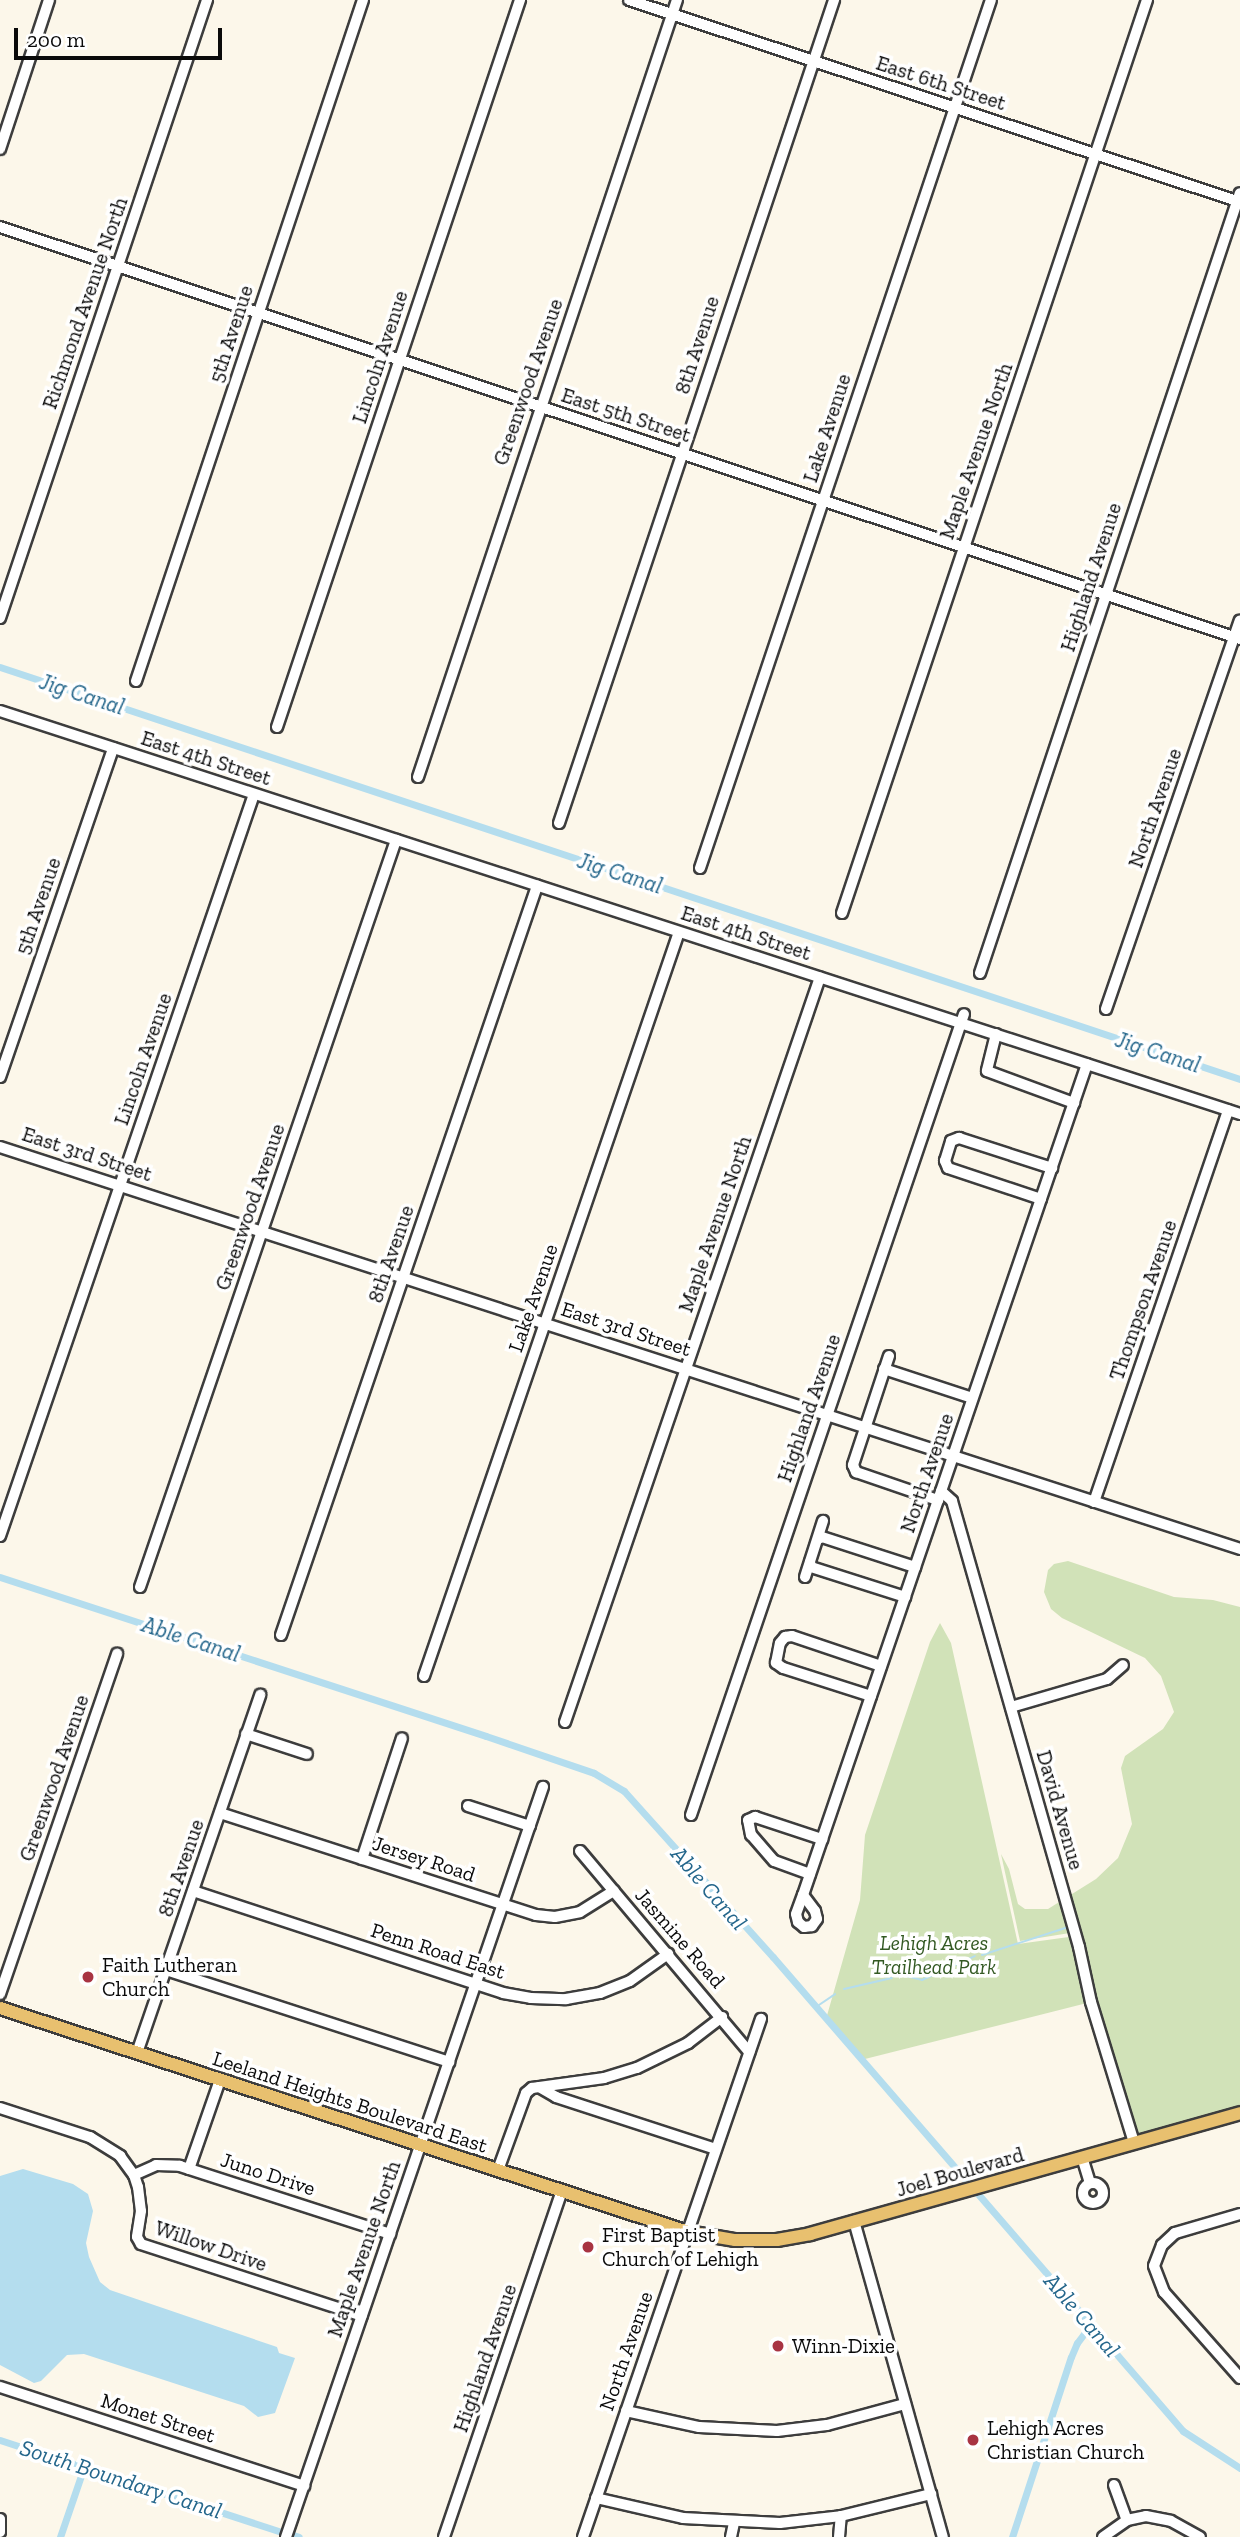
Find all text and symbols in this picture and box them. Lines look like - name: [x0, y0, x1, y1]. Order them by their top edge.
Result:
- scale bar: [18, 14, 226, 58]
- text: 200 m: [27, 27, 85, 52]
- street label: East 6th Street: [873, 50, 1009, 116]
- street label: Richmond Avenue North: [37, 193, 133, 413]
- street label: 5th Avenue: [203, 282, 259, 386]
- street label: Lincoln Avenue: [347, 287, 413, 427]
- street label: 8th Avenue: [669, 293, 725, 397]
- street label: Greenwood Avenue: [488, 295, 568, 469]
- street label: Maple Avenue North: [934, 359, 1018, 543]
- street label: Lake Avenue: [798, 370, 856, 486]
- street label: East 5th Street: [558, 382, 694, 448]
- street label: Highland Avenue: [1055, 499, 1127, 655]
- water label: Jig Canal: [36, 667, 128, 721]
- street label: East 4th Street: [138, 725, 274, 791]
- street label: North Avenue: [1123, 745, 1187, 871]
- water label: Jig Canal: [574, 846, 666, 900]
- street label: 5th Avenue: [10, 854, 66, 958]
- street label: East 4th Street: [678, 900, 814, 966]
- street label: Lincoln Avenue: [109, 989, 177, 1129]
- water label: Jig Canal: [1112, 1025, 1204, 1079]
- street label: Greenwood Avenue: [210, 1120, 290, 1294]
- street label: East 3rd Street: [19, 1121, 155, 1187]
- street label: Maple Avenue North: [673, 1132, 757, 1316]
- street label: 8th Avenue: [362, 1202, 420, 1306]
- street label: Thompson Avenue: [1104, 1216, 1182, 1384]
- street label: Lake Avenue: [503, 1240, 563, 1356]
- street label: East 3rd Street: [558, 1296, 694, 1362]
- street label: Highland Avenue: [772, 1330, 846, 1486]
- street label: North Avenue: [895, 1410, 959, 1536]
- water label: Able Canal: [138, 1610, 244, 1668]
- street label: Greenwood Avenue: [14, 1691, 94, 1865]
- street label: David Avenue: [1031, 1747, 1089, 1873]
- street label: 8th Avenue: [152, 1816, 210, 1920]
- street label: Jersey Road: [369, 1830, 479, 1888]
- water label: Able Canal: [665, 1840, 753, 1936]
- street label: Jasmine Road: [630, 1883, 730, 1993]
- street label: Penn Road East: [368, 1917, 508, 1985]
- park label: Lehigh Acres Trailhead Park: [872, 1930, 996, 1980]
- place label: Faith Lutheran Church: [102, 1952, 237, 2002]
- marker: Faith Lutheran Church: [80, 1969, 96, 1985]
- street label: Leeland Heights Boulevard East: [210, 2046, 490, 2158]
- street label: Joel Boulevard: [893, 2142, 1027, 2202]
- street label: Juno Drive: [218, 2147, 318, 2201]
- street label: Maple Avenue North: [322, 2157, 406, 2341]
- street label: Willow Drive: [152, 2215, 270, 2277]
- place label: First Baptist Church of Lehigh: [602, 2222, 759, 2272]
- marker: First Baptist Church of Lehigh: [580, 2239, 596, 2255]
- water label: Able Canal: [1038, 2267, 1126, 2363]
- street label: Highland Avenue: [448, 2280, 522, 2436]
- street label: North Avenue: [594, 2288, 658, 2414]
- place label: Winn-Dixie: [792, 2333, 895, 2359]
- marker: Winn-Dixie: [770, 2338, 786, 2354]
- street label: Monet Street: [98, 2388, 218, 2448]
- place label: Lehigh Acres Christian Church: [987, 2415, 1144, 2465]
- marker: Lehigh Acres Christian Church: [965, 2432, 981, 2448]
- water label: South Boundary Canal: [17, 2433, 225, 2525]

